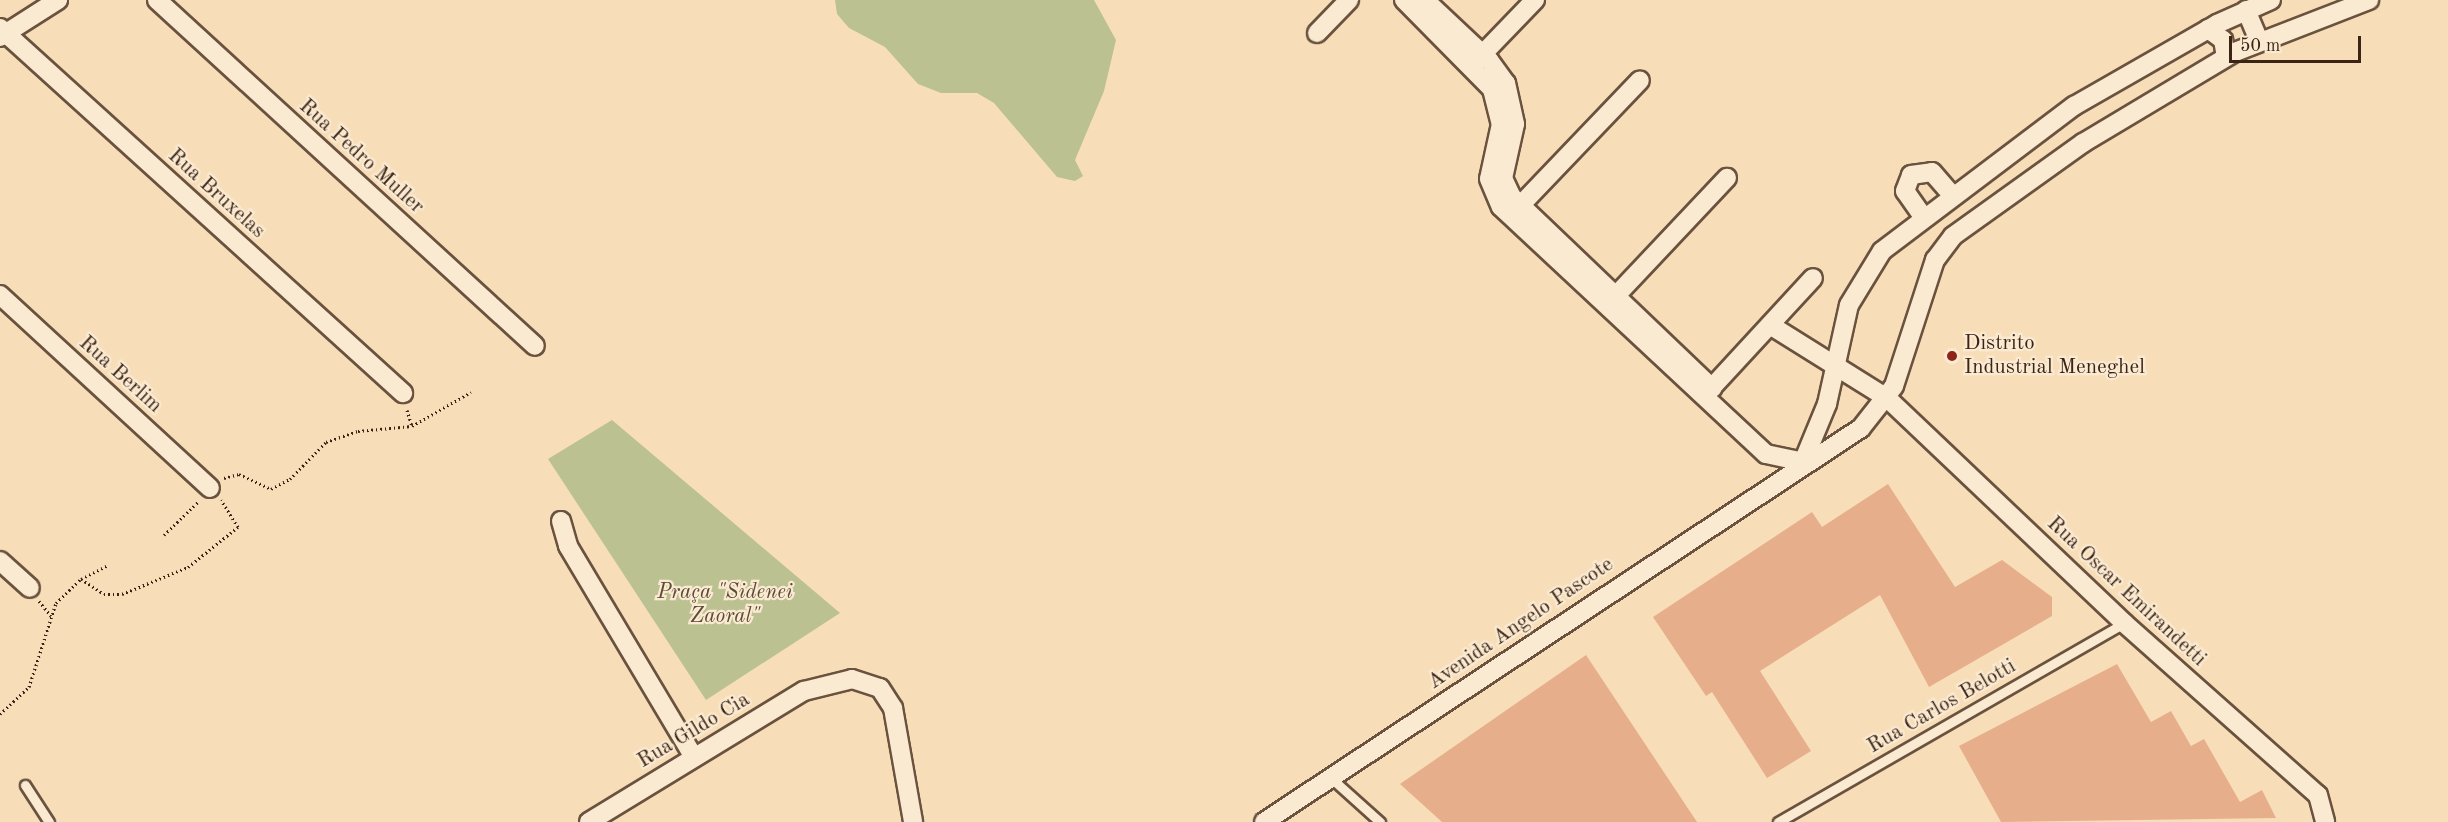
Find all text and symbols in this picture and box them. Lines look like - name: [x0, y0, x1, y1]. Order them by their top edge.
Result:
- scale bar: [2232, 24, 2364, 62]
- text: 50 m: [2240, 37, 2280, 55]
- street label: Rua Pedro Muller: [293, 94, 429, 220]
- street label: Rua Bruxelas: [162, 144, 270, 244]
- street label: Rua Berlim: [73, 331, 167, 419]
- place label: Distrito Industrial Meneghel: [1964, 331, 2145, 381]
- marker: Distrito Industrial Meneghel: [1945, 349, 1959, 363]
- street label: Rua Oscar Emirandetti: [2041, 512, 2211, 672]
- street label: Avenida Angelo Pascote: [1423, 552, 1619, 696]
- park label: Praça "Sidenei Zaoral": [657, 580, 793, 630]
- street label: Rua Carlos Belotti: [1863, 654, 2021, 760]
- street label: Rua Gildo Cia: [633, 688, 755, 774]

